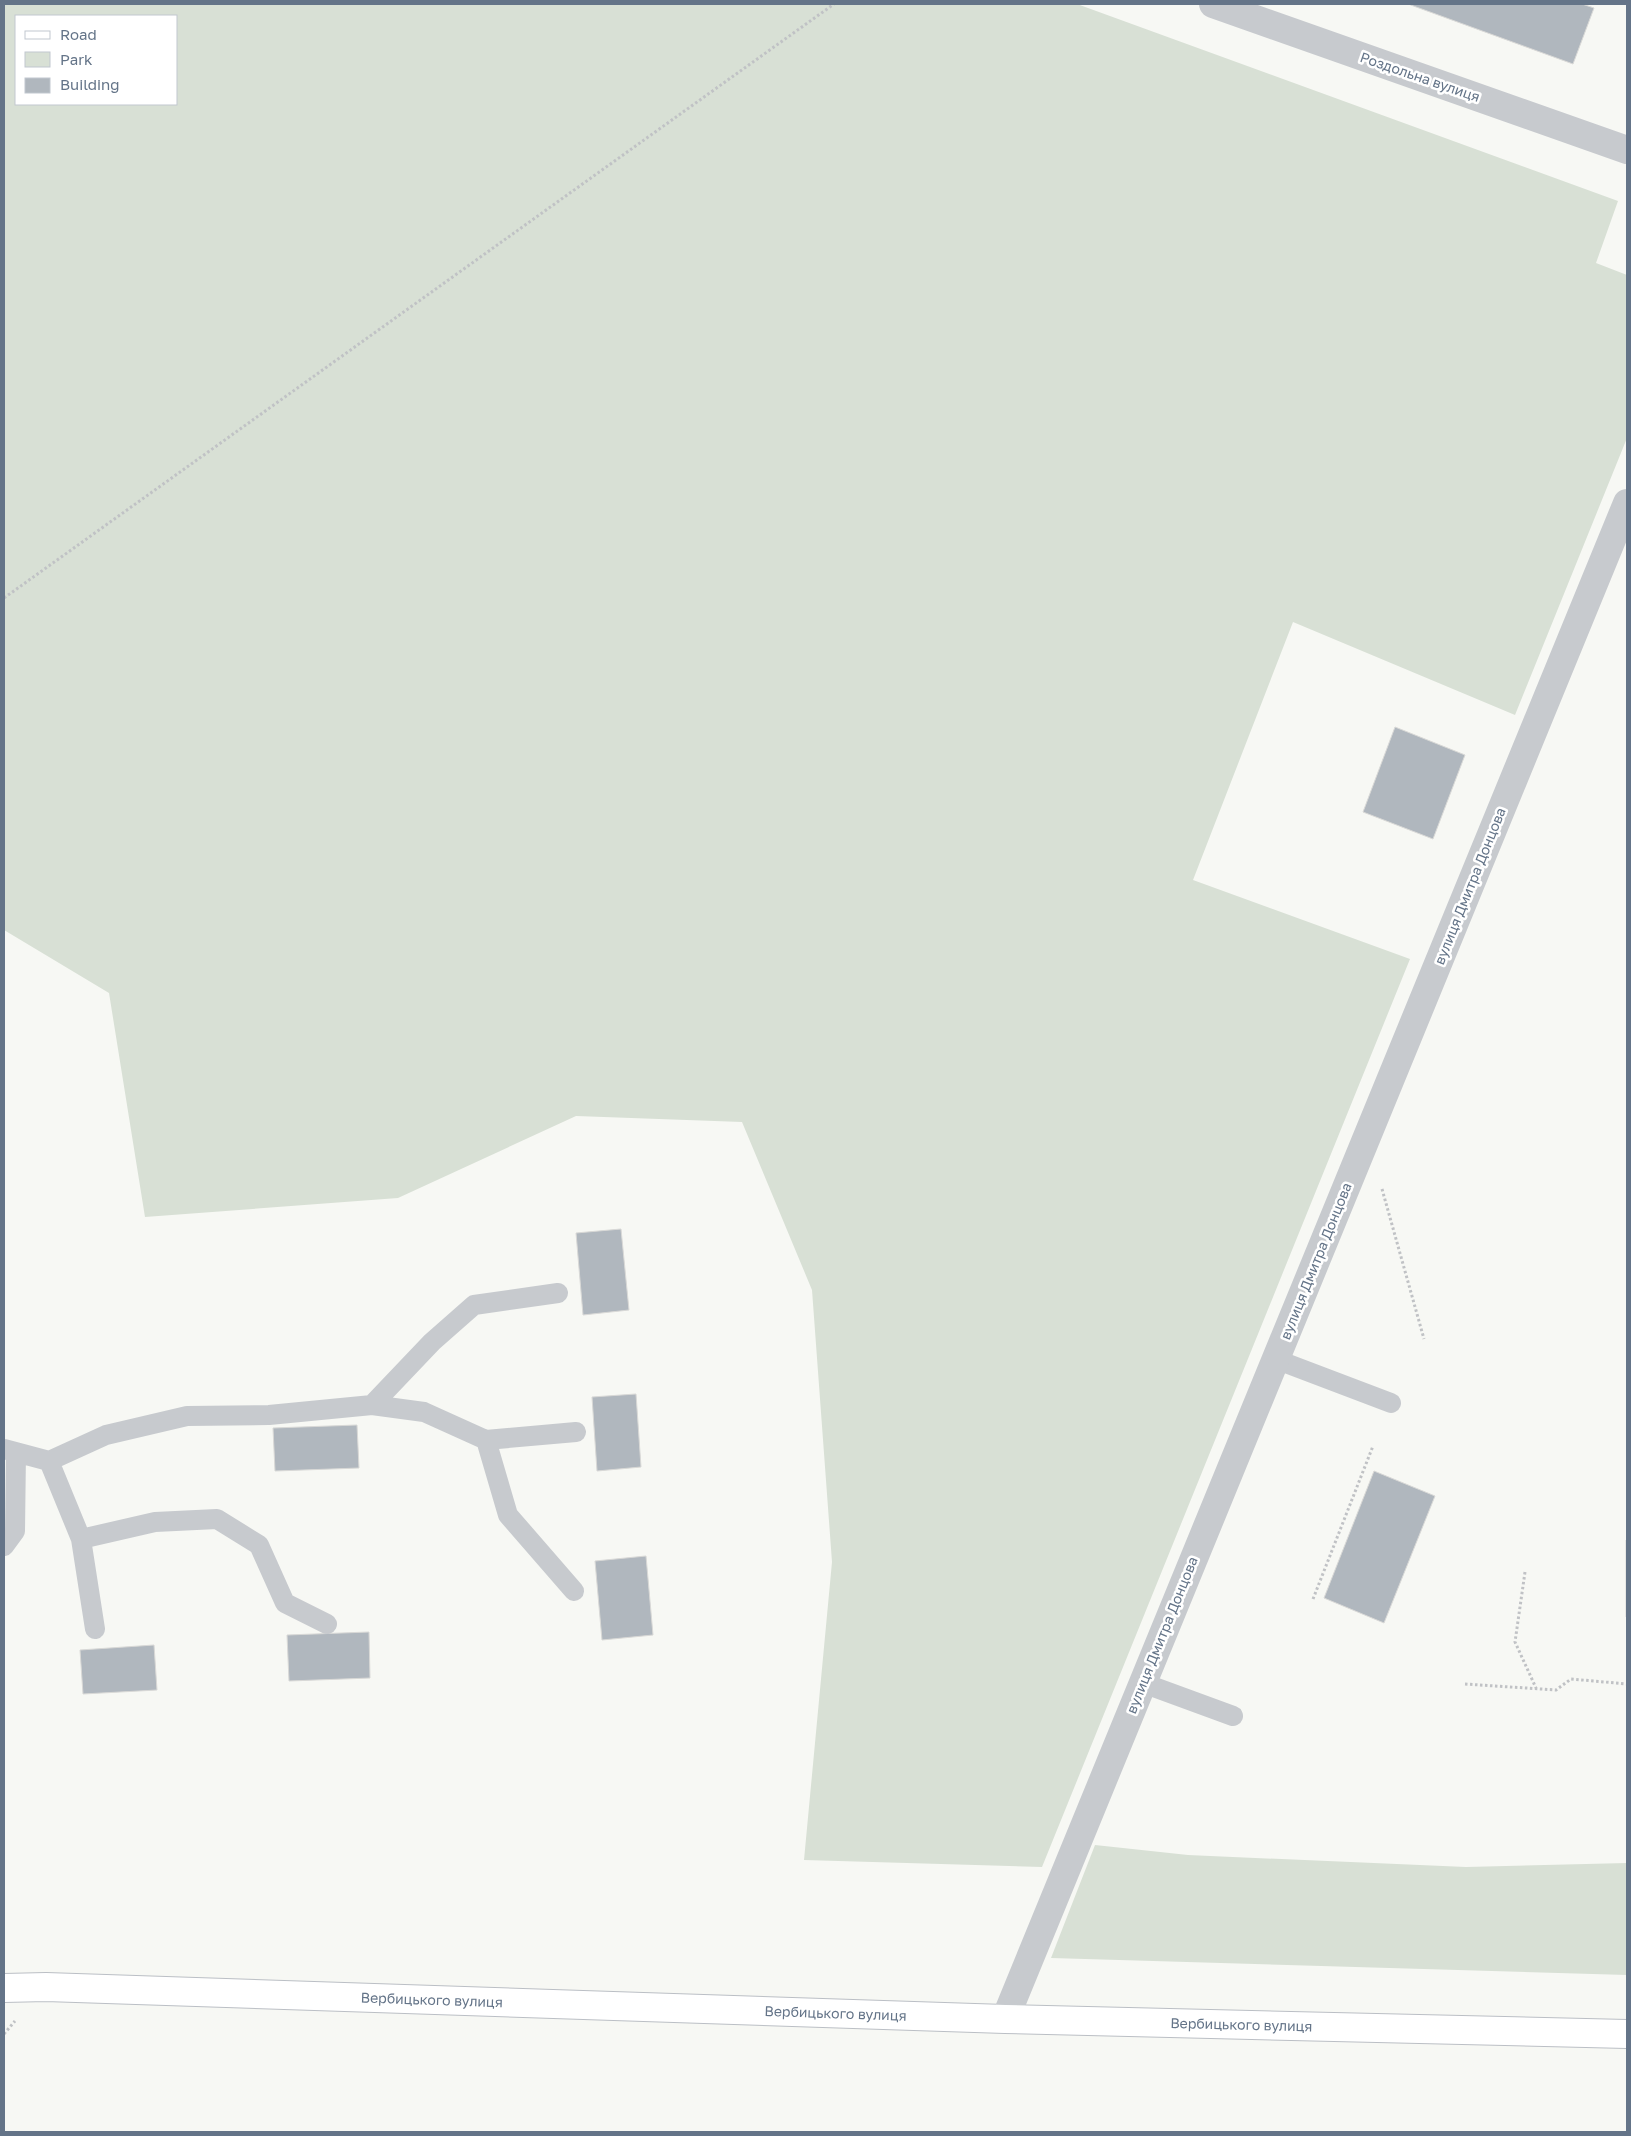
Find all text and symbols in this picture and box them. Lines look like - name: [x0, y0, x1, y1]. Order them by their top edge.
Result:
- legend: [15, 15, 178, 105]
- text: Road: [60, 25, 97, 43]
- street label: Роздольна вулиця: [1358, 48, 1482, 105]
- text: Park: [60, 50, 93, 68]
- text: Building: [60, 75, 120, 93]
- street label: вулиця Дмитра Донцова: [1430, 805, 1509, 967]
- street label: вулиця Дмитра Донцова: [1276, 1180, 1355, 1342]
- street label: вулиця Дмитра Донцова: [1122, 1554, 1201, 1716]
- street label: Вербицького вулиця: [360, 1989, 503, 2010]
- street label: Вербицького вулиця: [764, 2002, 907, 2024]
- street label: Вербицького вулиця: [1170, 2014, 1313, 2034]

